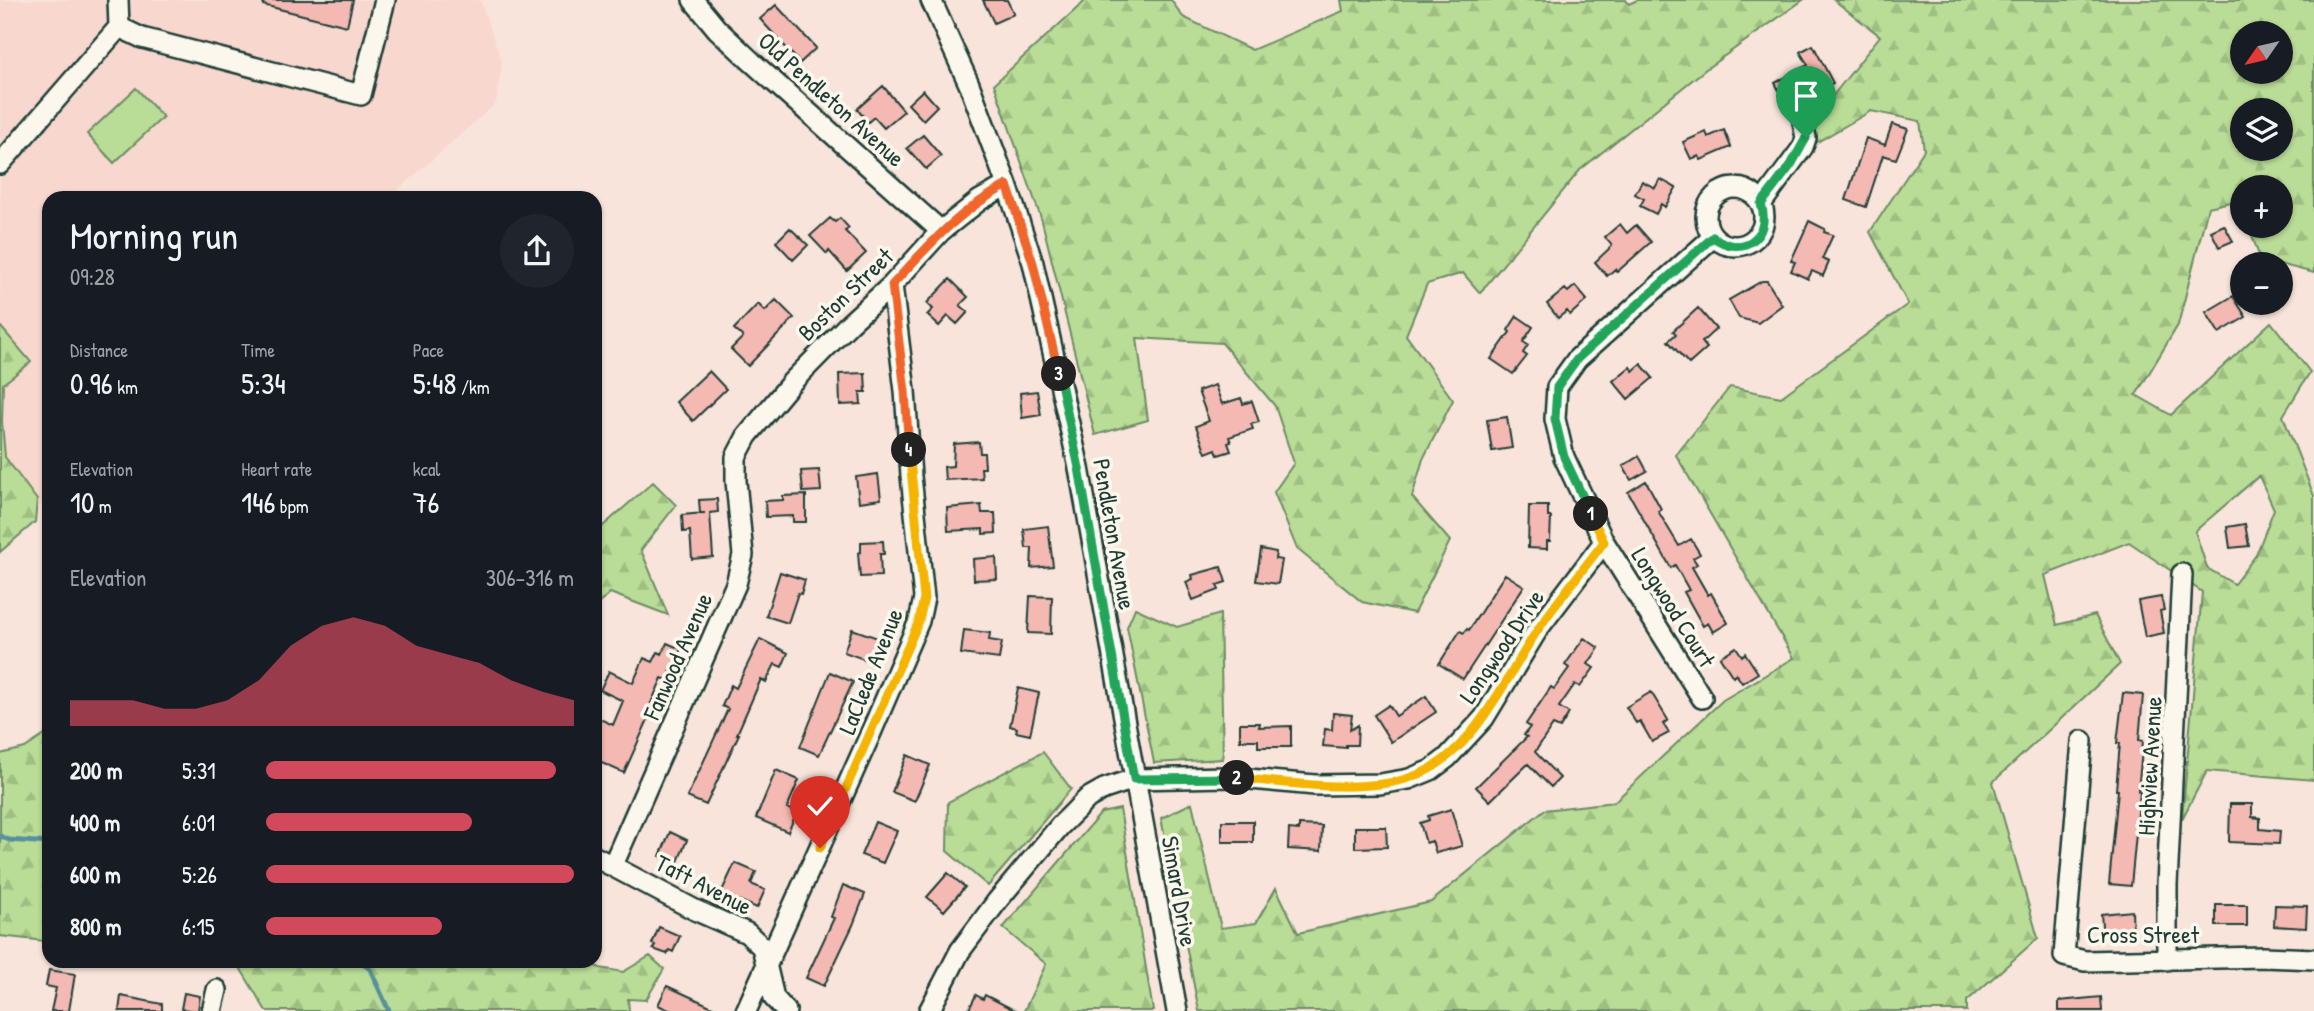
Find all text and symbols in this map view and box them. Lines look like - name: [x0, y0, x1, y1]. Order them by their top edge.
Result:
- north arrow: [2230, 21, 2292, 84]
- map controls: [2230, 21, 2293, 315]
- street label: Old Pendleton Avenue: [752, 25, 913, 174]
- pin: [1776, 66, 1836, 138]
- icon: arrive: [1787, 77, 1825, 115]
- button: layers: [2230, 98, 2293, 161]
- button: +: [2230, 175, 2293, 238]
- text: Morning run: [70, 209, 238, 261]
- button: share: [500, 214, 574, 288]
- street label: Boston Street: [790, 240, 900, 348]
- button: −: [2230, 252, 2293, 315]
- text: 09:28: [70, 261, 115, 292]
- text: Distance: [70, 337, 128, 363]
- text: Time: [241, 337, 275, 363]
- text: Pace: [413, 337, 444, 363]
- pin: 3: [1042, 356, 1076, 392]
- text: 3: [1054, 360, 1063, 386]
- text: 0.96: [70, 363, 113, 403]
- text: 5:34: [241, 363, 286, 403]
- text: 5:48: [413, 363, 457, 403]
- text: km: [113, 374, 138, 400]
- text: /km: [457, 374, 490, 400]
- pin: 4: [892, 433, 926, 468]
- text: 4: [905, 436, 912, 462]
- text: Elevation: [70, 456, 133, 482]
- text: Heart rate: [241, 456, 312, 482]
- text: kcal: [413, 456, 440, 482]
- street label: Pendleton Avenue: [1086, 456, 1144, 612]
- text: 10: [70, 482, 94, 522]
- text: 146: [241, 482, 275, 522]
- text: 76: [413, 482, 439, 522]
- text: m: [94, 493, 112, 519]
- text: bpm: [275, 493, 309, 519]
- pin: 1: [1574, 496, 1608, 532]
- text: 1: [1587, 500, 1594, 526]
- street label: Longwood Court: [1625, 541, 1724, 674]
- text: Elevation: [70, 562, 146, 593]
- text: 306–316 m: [486, 562, 574, 593]
- street label: Longwood Drive: [1451, 583, 1551, 709]
- street label: Fanwood Avenue: [634, 587, 719, 725]
- street label: LaClede Avenue: [830, 603, 910, 739]
- street label: Highview Avenue: [2129, 695, 2169, 836]
- text: 200 m: [70, 755, 122, 786]
- text: 5:31: [182, 755, 216, 786]
- pin: 2: [1220, 760, 1254, 796]
- text: 2: [1232, 764, 1241, 790]
- pin: [790, 776, 850, 848]
- icon: check: [801, 787, 839, 825]
- text: 400 m: [70, 807, 120, 838]
- text: 6:01: [182, 807, 215, 838]
- street label: Simard Drive: [1155, 833, 1206, 949]
- street label: Taft Avenue: [650, 846, 758, 922]
- text: 600 m: [70, 859, 121, 890]
- text: 5:26: [182, 859, 217, 890]
- text: 800 m: [70, 911, 122, 942]
- text: 6:15: [182, 911, 215, 942]
- street label: Cross Street: [2087, 918, 2200, 950]

